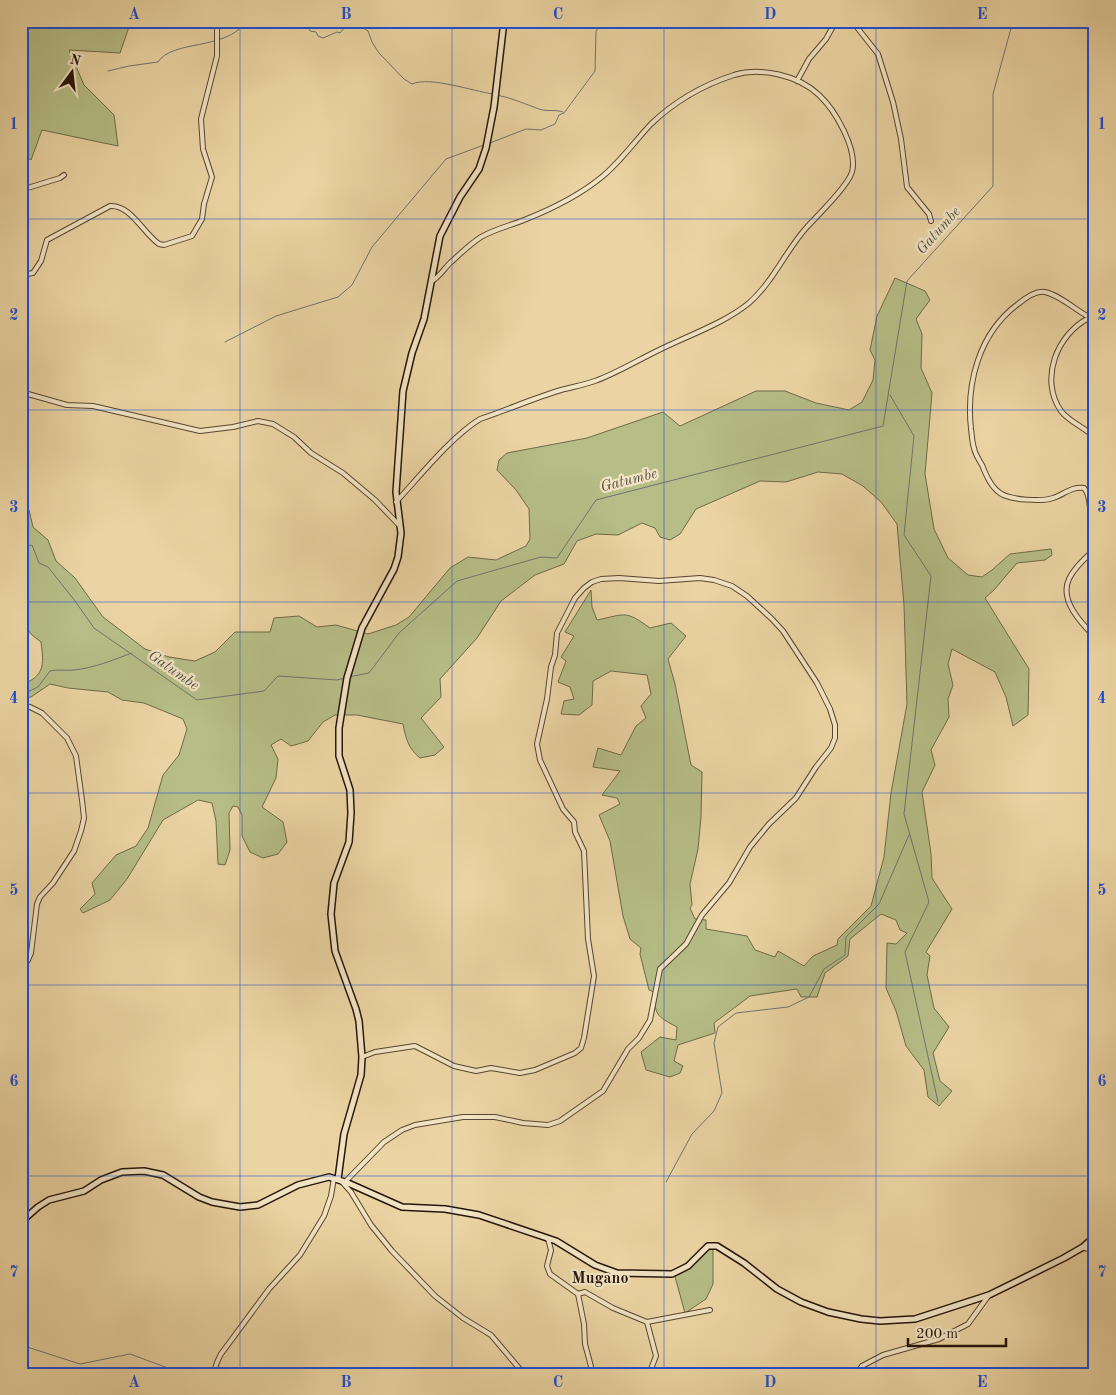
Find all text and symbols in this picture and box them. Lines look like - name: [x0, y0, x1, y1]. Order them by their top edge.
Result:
- text: A: [128, 7, 140, 23]
- text: B: [340, 7, 352, 23]
- text: C: [553, 7, 563, 23]
- text: D: [764, 7, 776, 23]
- text: E: [976, 7, 988, 23]
- north arrow: [48, 48, 98, 98]
- text: N: [68, 52, 82, 69]
- text: 1: [9, 117, 19, 133]
- text: 1: [1097, 117, 1107, 133]
- water label: Gatumbe: [914, 204, 964, 258]
- text: 2: [9, 308, 19, 324]
- text: 2: [1097, 308, 1107, 324]
- water label: Gatumbe: [599, 467, 659, 495]
- text: 3: [9, 500, 19, 516]
- text: 3: [1097, 500, 1107, 516]
- water label: Gatumbe: [145, 648, 201, 694]
- text: 4: [9, 691, 19, 707]
- text: 4: [1097, 691, 1107, 707]
- text: 5: [9, 883, 19, 899]
- text: 5: [1097, 883, 1107, 899]
- text: 6: [9, 1074, 19, 1090]
- text: 6: [1097, 1074, 1107, 1090]
- text: 7: [9, 1265, 19, 1281]
- text: 7: [1097, 1265, 1107, 1281]
- district label: Mugano: [572, 1271, 629, 1287]
- scale bar: [908, 1315, 1006, 1347]
- text: 200 m: [916, 1327, 958, 1342]
- text: A: [128, 1375, 140, 1391]
- text: B: [340, 1375, 352, 1391]
- text: C: [553, 1375, 563, 1391]
- text: D: [764, 1375, 776, 1391]
- text: E: [976, 1375, 988, 1391]

